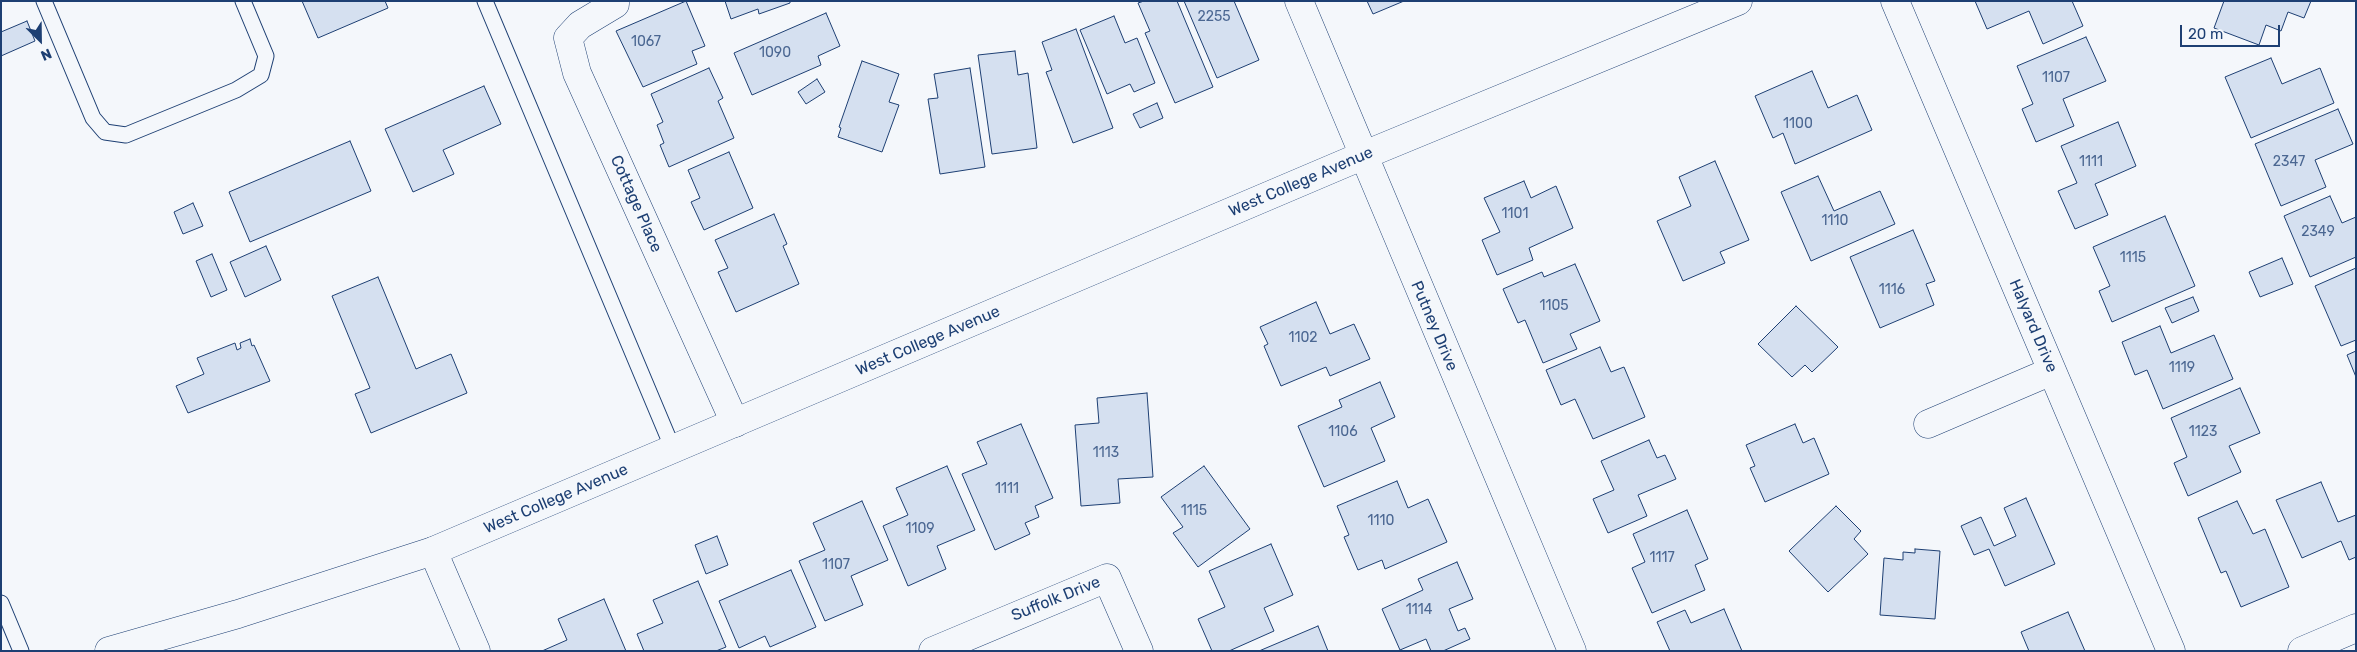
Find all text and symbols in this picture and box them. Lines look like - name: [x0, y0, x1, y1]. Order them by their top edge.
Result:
- house number: 2255: [1197, 9, 1231, 25]
- north arrow: [15, 15, 65, 65]
- scale bar: [2182, 15, 2282, 47]
- text: 20 m: [2188, 25, 2223, 43]
- house number: 1067: [631, 34, 661, 50]
- text: N: [38, 44, 54, 64]
- house number: 1090: [759, 45, 791, 61]
- house number: 1107: [2042, 70, 2070, 86]
- house number: 1100: [1783, 116, 1813, 132]
- street label: West College Avenue: [1226, 143, 1376, 221]
- street label: Cottage Place: [606, 152, 666, 256]
- house number: 1111: [2079, 154, 2103, 170]
- house number: 2347: [2273, 154, 2305, 170]
- house number: 1101: [1502, 206, 1528, 222]
- house number: 1110: [1822, 213, 1848, 229]
- house number: 2349: [2301, 224, 2335, 240]
- house number: 1115: [2120, 250, 2146, 266]
- street label: Halyard Drive: [2005, 277, 2061, 375]
- street label: Putney Drive: [1406, 278, 1462, 374]
- house number: 1116: [1879, 282, 1905, 298]
- house number: 1105: [1539, 298, 1569, 314]
- street label: West College Avenue: [853, 302, 1003, 380]
- house number: 1102: [1288, 330, 1318, 346]
- house number: 1119: [2169, 360, 2195, 376]
- house number: 1106: [1328, 424, 1358, 440]
- house number: 1123: [2189, 424, 2217, 440]
- house number: 1113: [1093, 445, 1119, 461]
- street label: West College Avenue: [481, 460, 631, 538]
- house number: 1111: [995, 481, 1019, 497]
- house number: 1115: [1181, 503, 1207, 519]
- house number: 1110: [1368, 513, 1394, 529]
- house number: 1109: [905, 521, 935, 537]
- house number: 1117: [1649, 550, 1675, 566]
- house number: 1107: [822, 557, 850, 573]
- street label: Suffolk Drive: [1009, 572, 1103, 626]
- house number: 1114: [1406, 602, 1432, 618]

